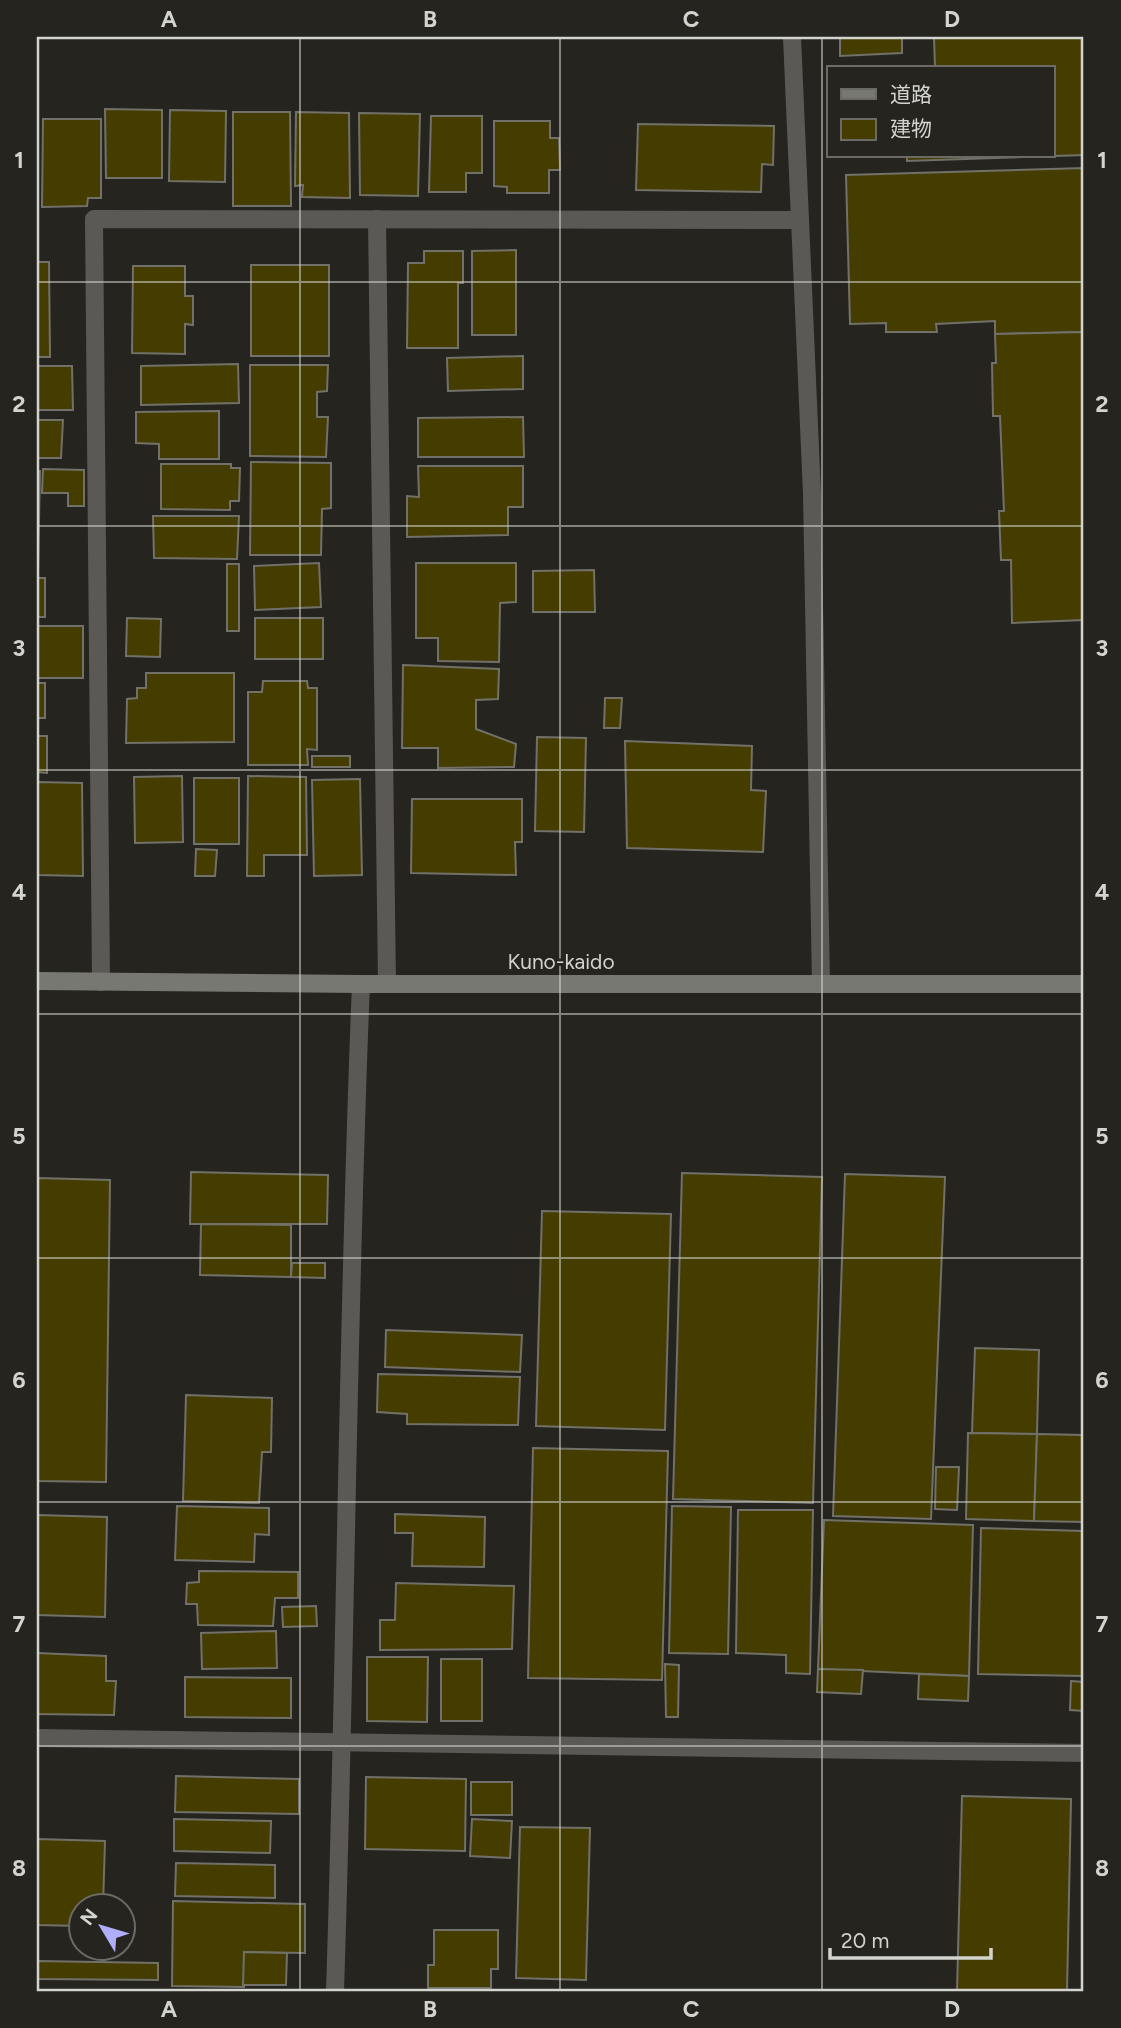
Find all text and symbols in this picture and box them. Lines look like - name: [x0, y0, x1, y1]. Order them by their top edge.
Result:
- text: A: [161, 5, 178, 33]
- text: B: [423, 5, 437, 33]
- text: C: [683, 5, 700, 33]
- text: D: [944, 5, 960, 33]
- legend: [827, 66, 1054, 158]
- text: 道路: [890, 82, 932, 107]
- text: 建物: [890, 116, 932, 141]
- text: 1: [14, 146, 24, 174]
- text: 1: [1097, 146, 1107, 174]
- text: 2: [12, 390, 26, 418]
- text: 2: [1095, 390, 1109, 418]
- text: 3: [13, 634, 25, 662]
- text: 3: [1096, 634, 1108, 662]
- text: 4: [12, 878, 26, 906]
- text: 4: [1095, 878, 1109, 906]
- street label: Kuno-kaido: [507, 949, 615, 974]
- text: 5: [12, 1122, 26, 1150]
- text: 5: [1095, 1122, 1109, 1150]
- text: 6: [12, 1366, 26, 1394]
- text: 6: [1095, 1366, 1109, 1394]
- text: 7: [13, 1610, 26, 1638]
- text: 7: [1096, 1610, 1109, 1638]
- text: 8: [12, 1854, 26, 1882]
- text: 8: [1095, 1854, 1109, 1882]
- north arrow: [66, 1892, 136, 1962]
- text: N: [75, 1904, 103, 1930]
- scale bar: [830, 1916, 992, 1960]
- text: 20 m: [841, 1928, 889, 1953]
- text: A: [161, 1995, 178, 2023]
- text: B: [423, 1995, 437, 2023]
- text: C: [683, 1995, 700, 2023]
- text: D: [944, 1995, 960, 2023]

